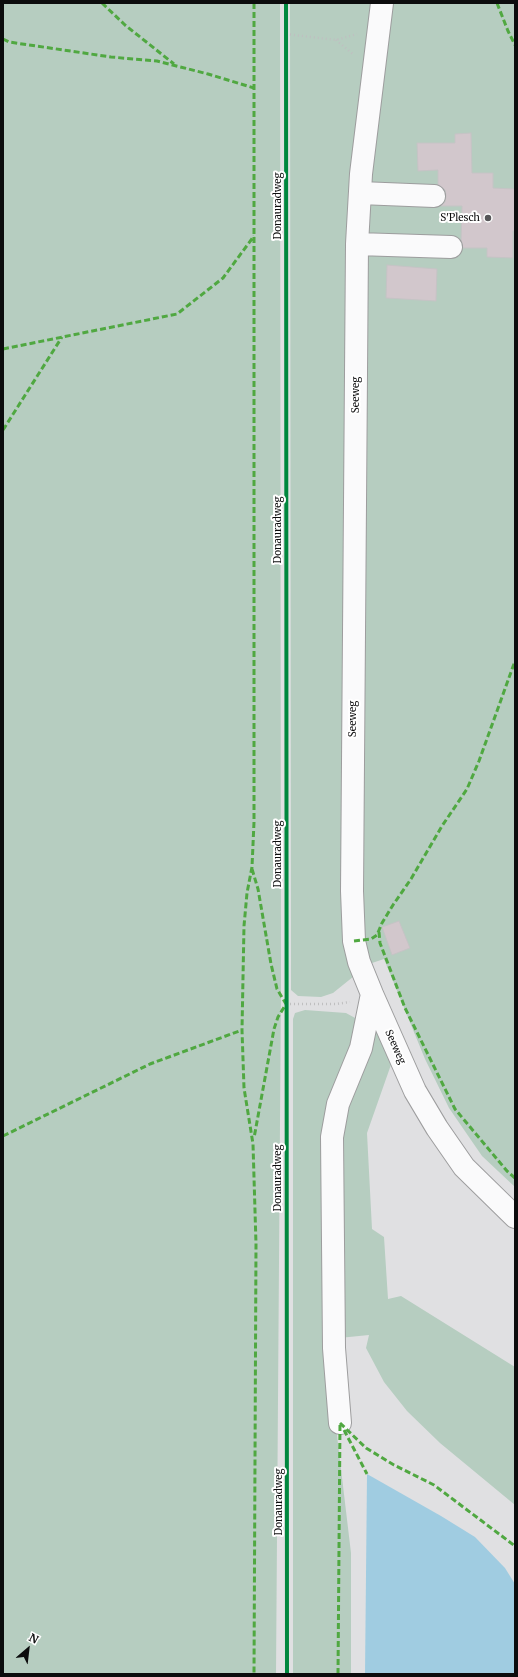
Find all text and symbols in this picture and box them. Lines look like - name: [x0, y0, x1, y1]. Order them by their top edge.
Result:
- street label: Donauradweg: [272, 172, 284, 240]
- place label: S'Plesch: [440, 212, 480, 224]
- marker: S'Plesch: [483, 213, 493, 223]
- street label: Seeweg: [350, 377, 362, 413]
- street label: Donauradweg: [272, 496, 284, 564]
- street label: Seeweg: [347, 701, 359, 737]
- street label: Donauradweg: [272, 820, 284, 888]
- street label: Seeweg: [382, 1028, 408, 1066]
- street label: Donauradweg: [272, 1144, 284, 1212]
- street label: Donauradweg: [273, 1468, 285, 1536]
- north arrow: [8, 1629, 48, 1669]
- text: N: [26, 1630, 41, 1647]

